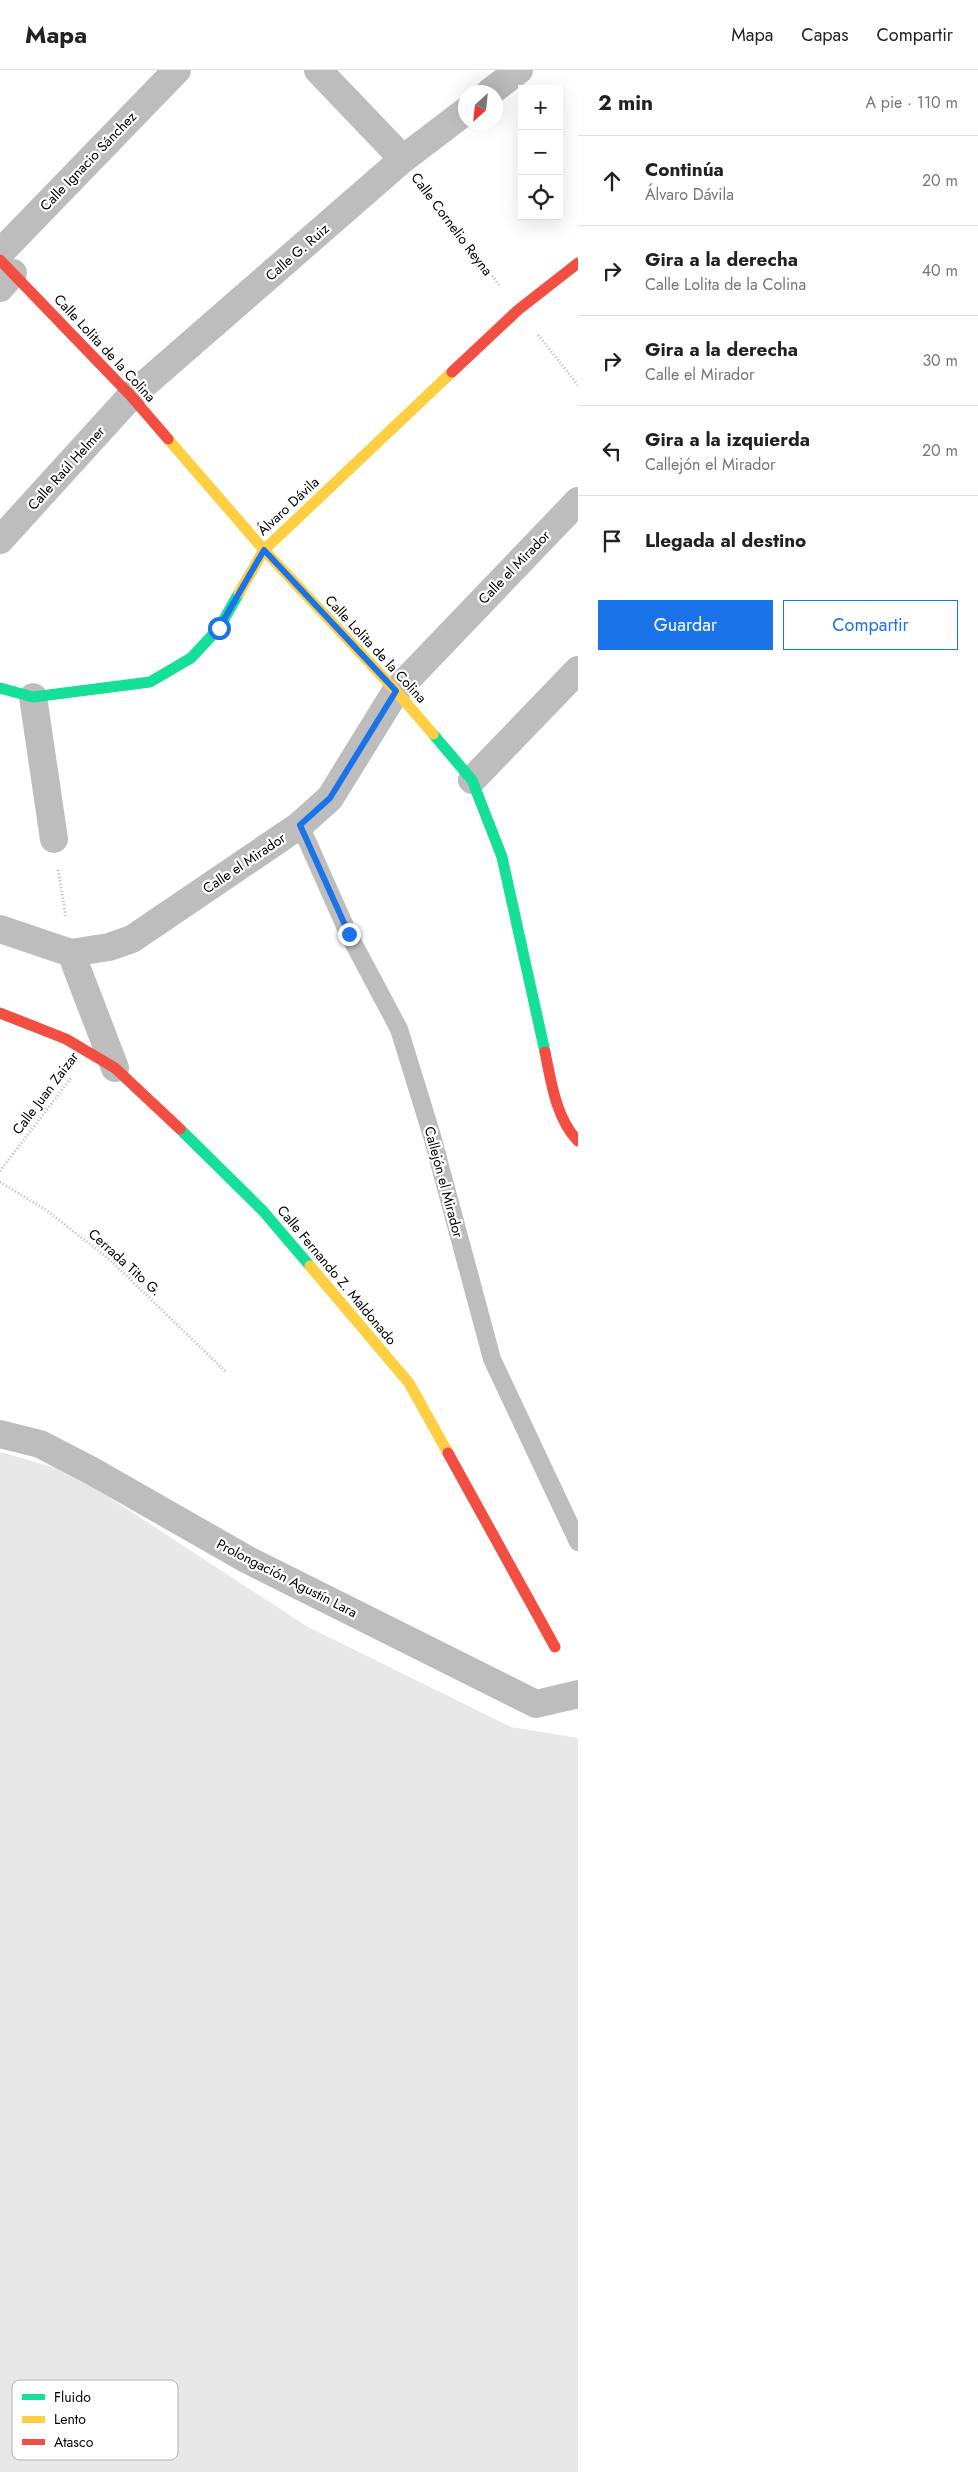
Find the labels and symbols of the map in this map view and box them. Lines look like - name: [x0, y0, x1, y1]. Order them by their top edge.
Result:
- north arrow: [458, 85, 503, 130]
- street label: Calle Ignacio Sánchez: [35, 106, 141, 215]
- street label: Calle Cornelio Reyna: [407, 168, 497, 280]
- street label: Calle G. Ruiz: [261, 218, 334, 285]
- street label: Calle Lolita de la Colina: [50, 290, 160, 406]
- street label: Calle Raúl Helmer: [23, 421, 109, 514]
- street label: Álvaro Dávila: [253, 472, 323, 540]
- street label: Calle el Mirador: [474, 525, 555, 608]
- street label: Calle Lolita de la Colina: [321, 591, 431, 707]
- route start: [208, 617, 231, 640]
- street label: Calle el Mirador: [199, 828, 289, 898]
- route end: [338, 923, 361, 946]
- street label: Calle Juan Zaizar: [7, 1047, 83, 1139]
- street label: Callejón el Mirador: [420, 1124, 468, 1240]
- street label: Calle Fernando Z. Maldonado: [273, 1201, 402, 1349]
- street label: Cerrada Tito G.: [84, 1224, 166, 1300]
- street label: Prolongación Agustín Lara: [213, 1534, 361, 1622]
- legend: [12, 2380, 178, 2460]
- text: Fluido: [54, 2387, 91, 2407]
- text: Lento: [54, 2409, 86, 2429]
- text: Atasco: [54, 2432, 94, 2452]

